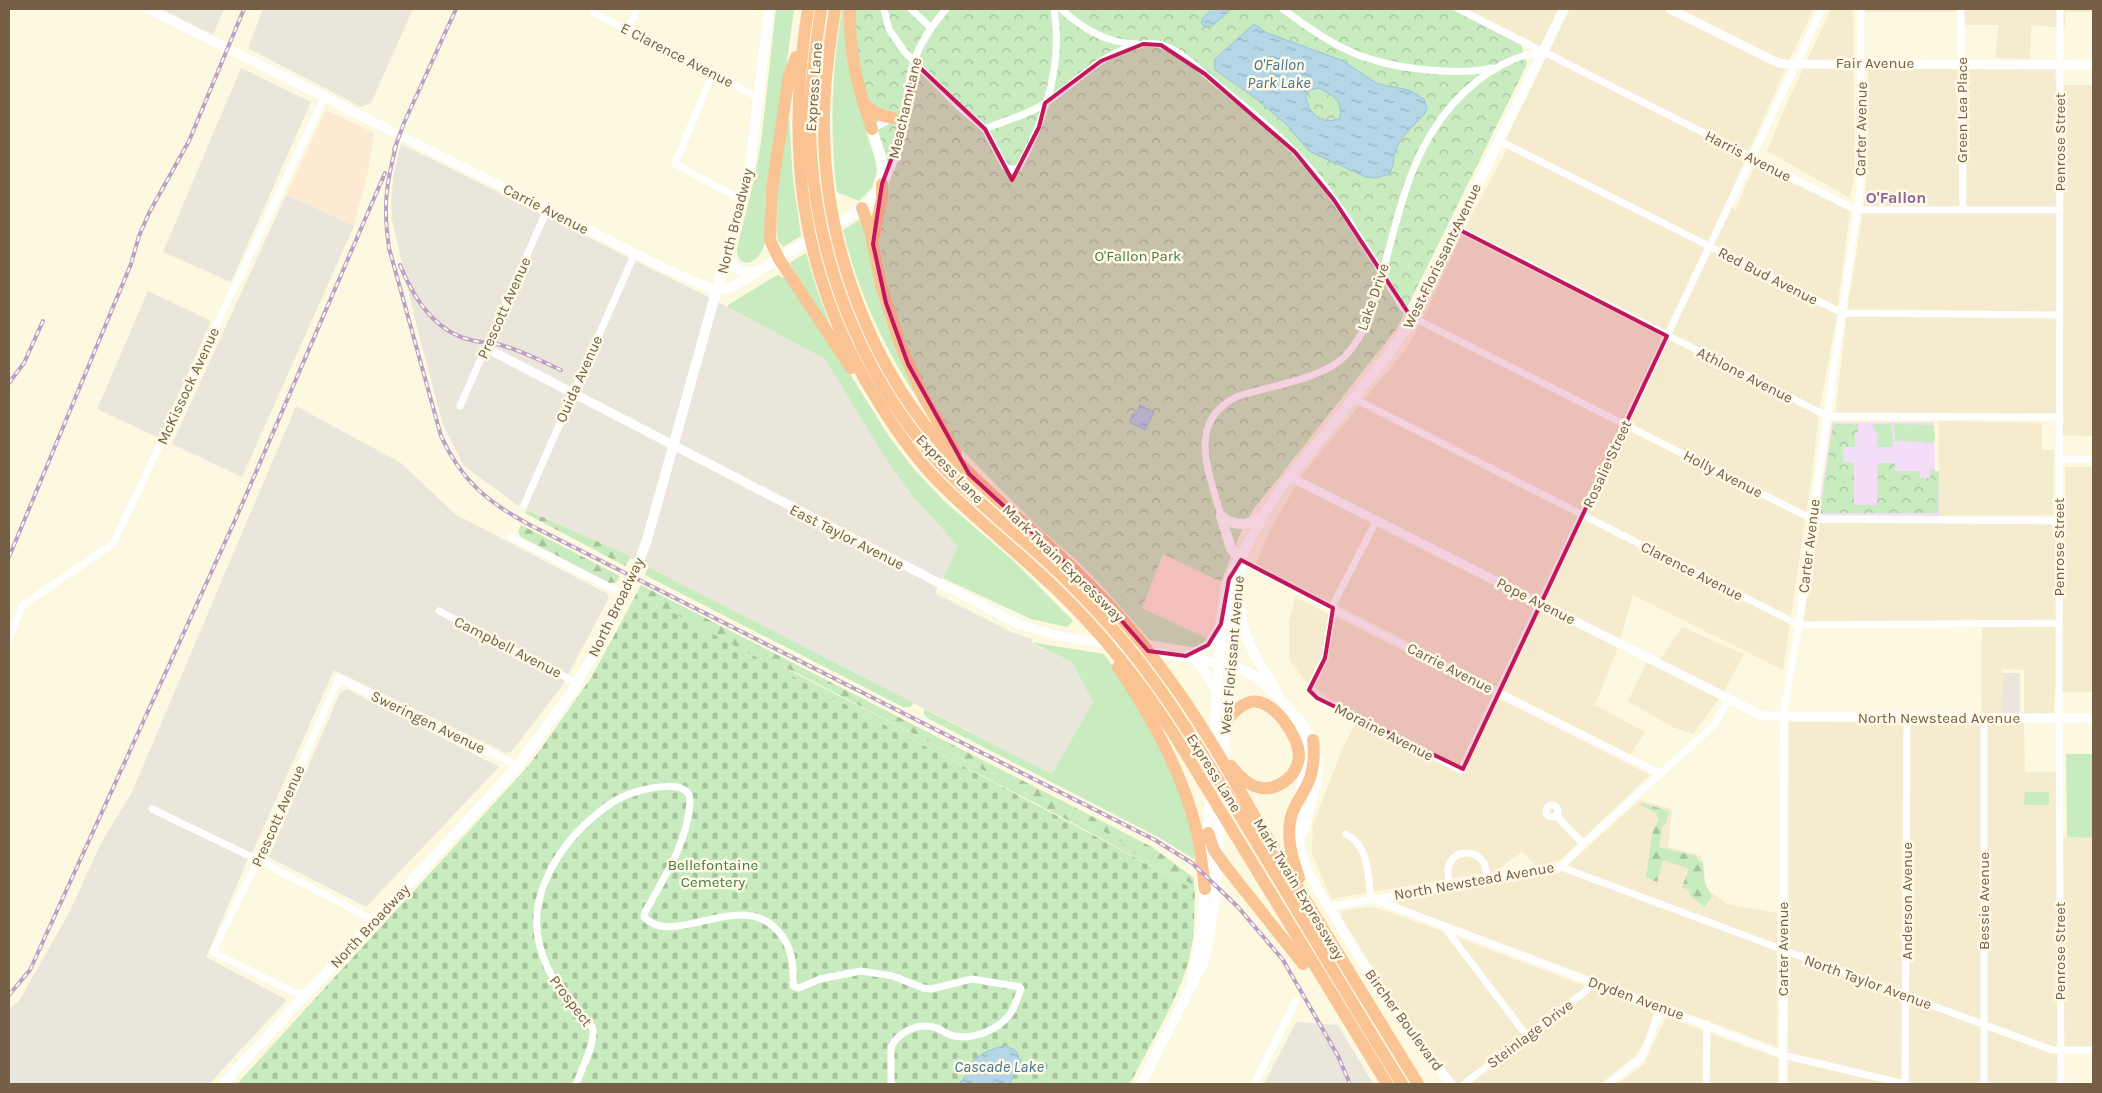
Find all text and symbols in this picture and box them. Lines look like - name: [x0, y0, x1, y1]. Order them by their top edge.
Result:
- street label: E Clarence Avenue: [618, 19, 736, 91]
- street label: Express Lane: [802, 42, 826, 132]
- street label: Fair Avenue: [1836, 54, 1914, 72]
- water label: O'Fallon Park Lake: [1247, 55, 1311, 92]
- street label: Meacham Lane: [885, 56, 925, 160]
- street label: Green Lea Place: [1953, 57, 1971, 163]
- street label: Carter Avenue: [1851, 82, 1871, 176]
- street label: Penrose Street: [2051, 92, 2069, 192]
- street label: Harris Avenue: [1702, 127, 1794, 185]
- street label: North Broadway: [713, 166, 757, 276]
- street label: Carrie Avenue: [500, 180, 592, 238]
- street label: West Florissant Avenue: [1399, 180, 1485, 332]
- district label: O'Fallon: [1866, 188, 1926, 207]
- street label: Red Bud Avenue: [1715, 243, 1821, 309]
- park label: O'Fallon Park: [1094, 247, 1182, 265]
- street label: Prescott Avenue: [474, 254, 534, 362]
- street label: Lake Drive: [1353, 261, 1393, 333]
- street label: McKissock Avenue: [153, 325, 223, 447]
- street label: Ouida Avenue: [552, 333, 606, 425]
- street label: Athlone Avenue: [1694, 343, 1796, 407]
- street label: Rosalie Street: [1579, 417, 1635, 511]
- street label: Express Lane: [912, 431, 988, 507]
- street label: Holly Avenue: [1680, 446, 1766, 502]
- street label: Penrose Street: [2050, 497, 2068, 597]
- street label: Carter Avenue: [1794, 498, 1824, 594]
- street label: East Taylor Avenue: [787, 500, 907, 574]
- street label: Mark Twain Expressway: [999, 500, 1127, 626]
- street label: Clarence Avenue: [1638, 538, 1746, 604]
- street label: North Broadway: [584, 554, 648, 660]
- street label: Pope Avenue: [1494, 573, 1578, 629]
- street label: West Florissant Avenue: [1216, 575, 1248, 735]
- street label: Campbell Avenue: [451, 612, 565, 682]
- street label: Carrie Avenue: [1404, 639, 1496, 697]
- street label: Sweringen Avenue: [368, 687, 488, 757]
- street label: Moraine Avenue: [1331, 699, 1437, 765]
- street label: North Newstead Avenue: [1858, 709, 2020, 727]
- street label: Express Lane: [1183, 730, 1245, 816]
- street label: Prescott Avenue: [248, 762, 308, 870]
- street label: Mark Twain Expressway: [1250, 815, 1348, 963]
- street label: Anderson Avenue: [1898, 842, 1916, 960]
- street label: Bessie Avenue: [1975, 852, 1993, 950]
- park label: Bellefontaine Cemetery: [668, 856, 758, 891]
- street label: North Newstead Avenue: [1393, 858, 1555, 904]
- street label: North Broadway: [326, 880, 414, 972]
- street label: Penrose Street: [2051, 901, 2069, 1001]
- street label: Carter Avenue: [1774, 902, 1792, 996]
- street label: North Taylor Avenue: [1802, 951, 1934, 1013]
- street label: Bircher Boulevard: [1361, 966, 1447, 1074]
- street label: Prospect: [546, 972, 596, 1031]
- street label: Dryden Avenue: [1586, 972, 1686, 1024]
- street label: Steinlage Drive: [1483, 996, 1577, 1072]
- water label: Cascade Lake: [954, 1057, 1044, 1076]

